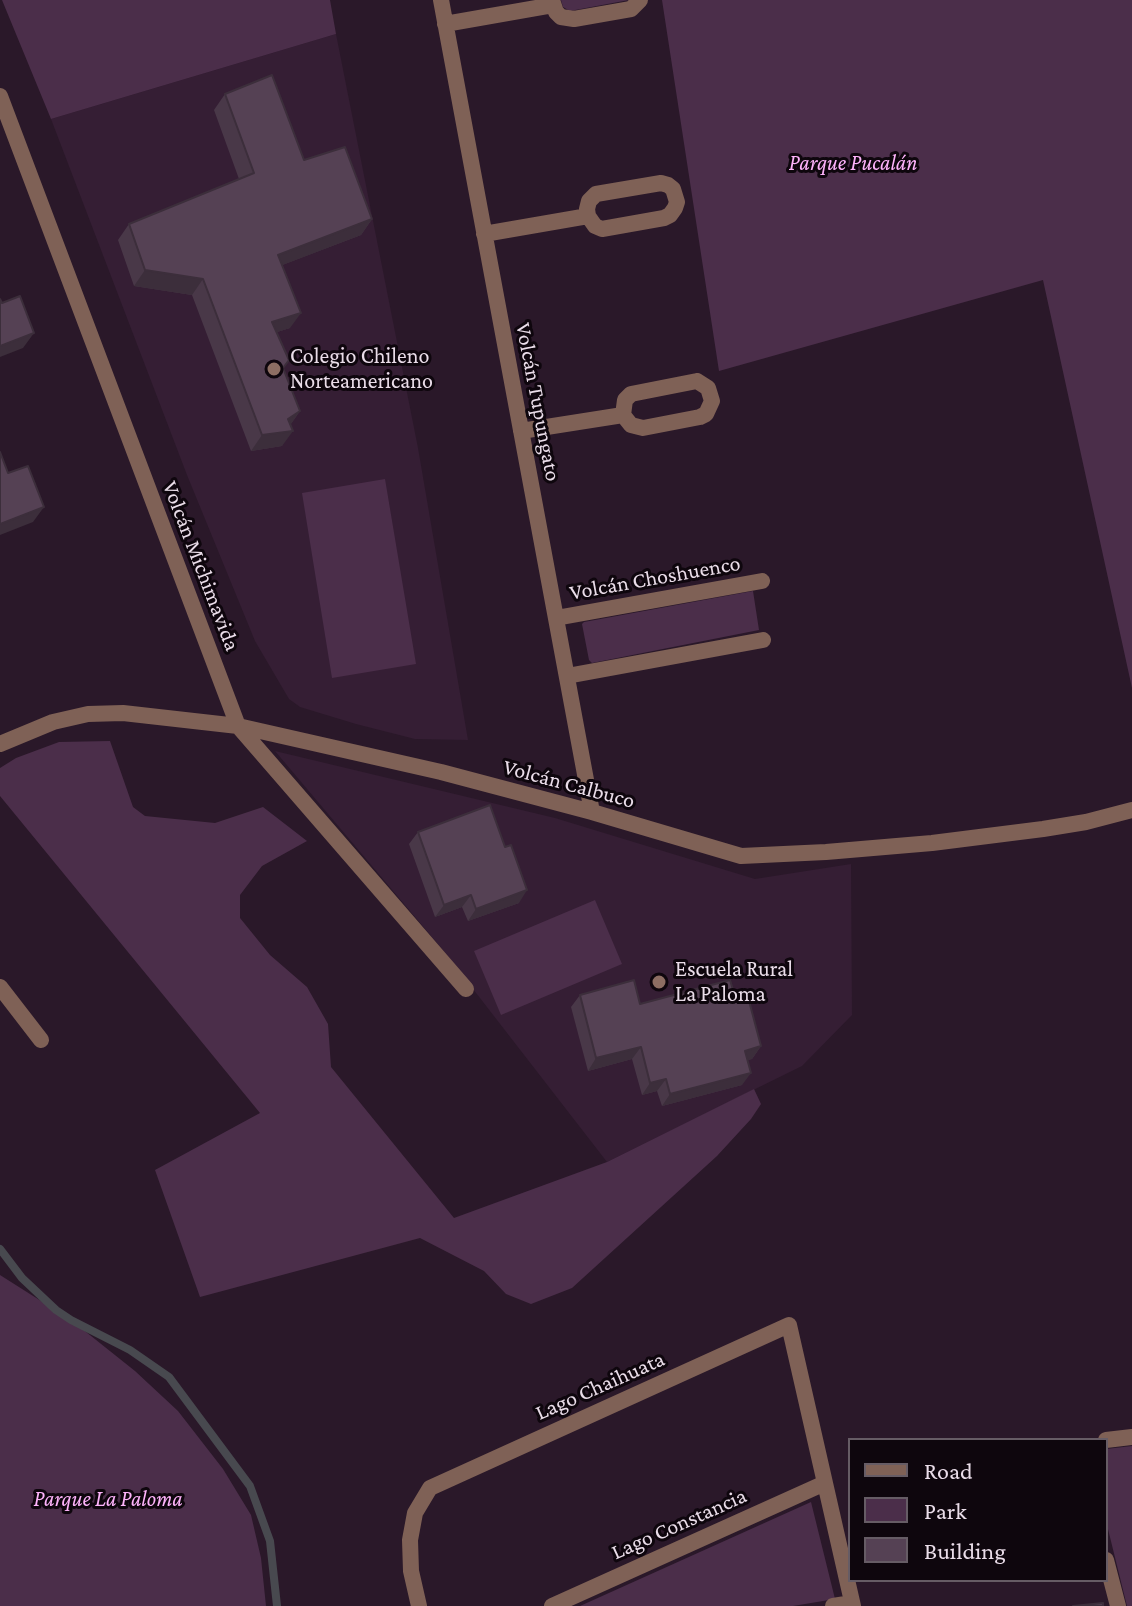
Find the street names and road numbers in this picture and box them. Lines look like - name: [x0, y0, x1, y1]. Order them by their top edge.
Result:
- street label: Volcán Tupungato: [510, 321, 566, 483]
- street label: Volcán Michimavida: [156, 477, 246, 655]
- street label: Volcán Choshuenco: [568, 550, 742, 606]
- street label: Volcán Calbuco: [500, 754, 638, 814]
- street label: Lago Chaihuata: [531, 1346, 669, 1426]
- street label: Lago Constancia: [607, 1482, 751, 1566]

